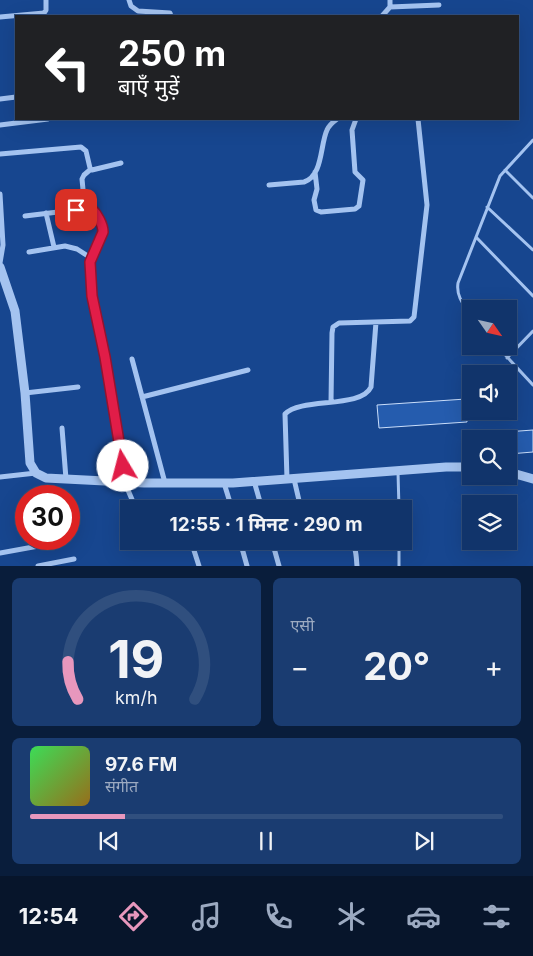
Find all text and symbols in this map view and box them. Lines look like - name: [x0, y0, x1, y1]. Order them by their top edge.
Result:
- text: 250 m: [118, 32, 226, 74]
- icon: left: [35, 35, 100, 100]
- text: बाएँ मुड़ें: [118, 74, 180, 100]
- pin: [55, 189, 97, 231]
- icon: arrive: [62, 196, 90, 224]
- north arrow: [462, 300, 518, 355]
- map controls: [462, 300, 517, 550]
- button: sound: [462, 365, 517, 420]
- button: search: [462, 430, 517, 485]
- position arrow: [96, 439, 148, 491]
- speed limit sign: 30: [15, 485, 80, 550]
- button: layers: [462, 495, 517, 550]
- text: 12:55 · 1 मिनट · 290 m: [169, 513, 363, 536]
- text: एसी: [291, 615, 314, 635]
- text: 19: [108, 628, 164, 691]
- text: 20°: [363, 643, 430, 689]
- text: −: [291, 650, 309, 684]
- text: +: [484, 650, 503, 684]
- text: km/h: [115, 687, 157, 708]
- text: 97.6 FM: [105, 753, 177, 776]
- text: संगीत: [105, 776, 138, 796]
- icon: previous: [95, 827, 123, 855]
- icon: pause: [252, 827, 280, 855]
- icon: next: [410, 827, 438, 855]
- icon: directions: [116, 899, 151, 934]
- icon: music: [189, 899, 224, 934]
- icon: phone: [261, 899, 296, 934]
- icon: climate: [334, 899, 369, 934]
- icon: car: [406, 899, 441, 934]
- icon: filters: [479, 899, 514, 934]
- text: 12:54: [19, 903, 78, 929]

